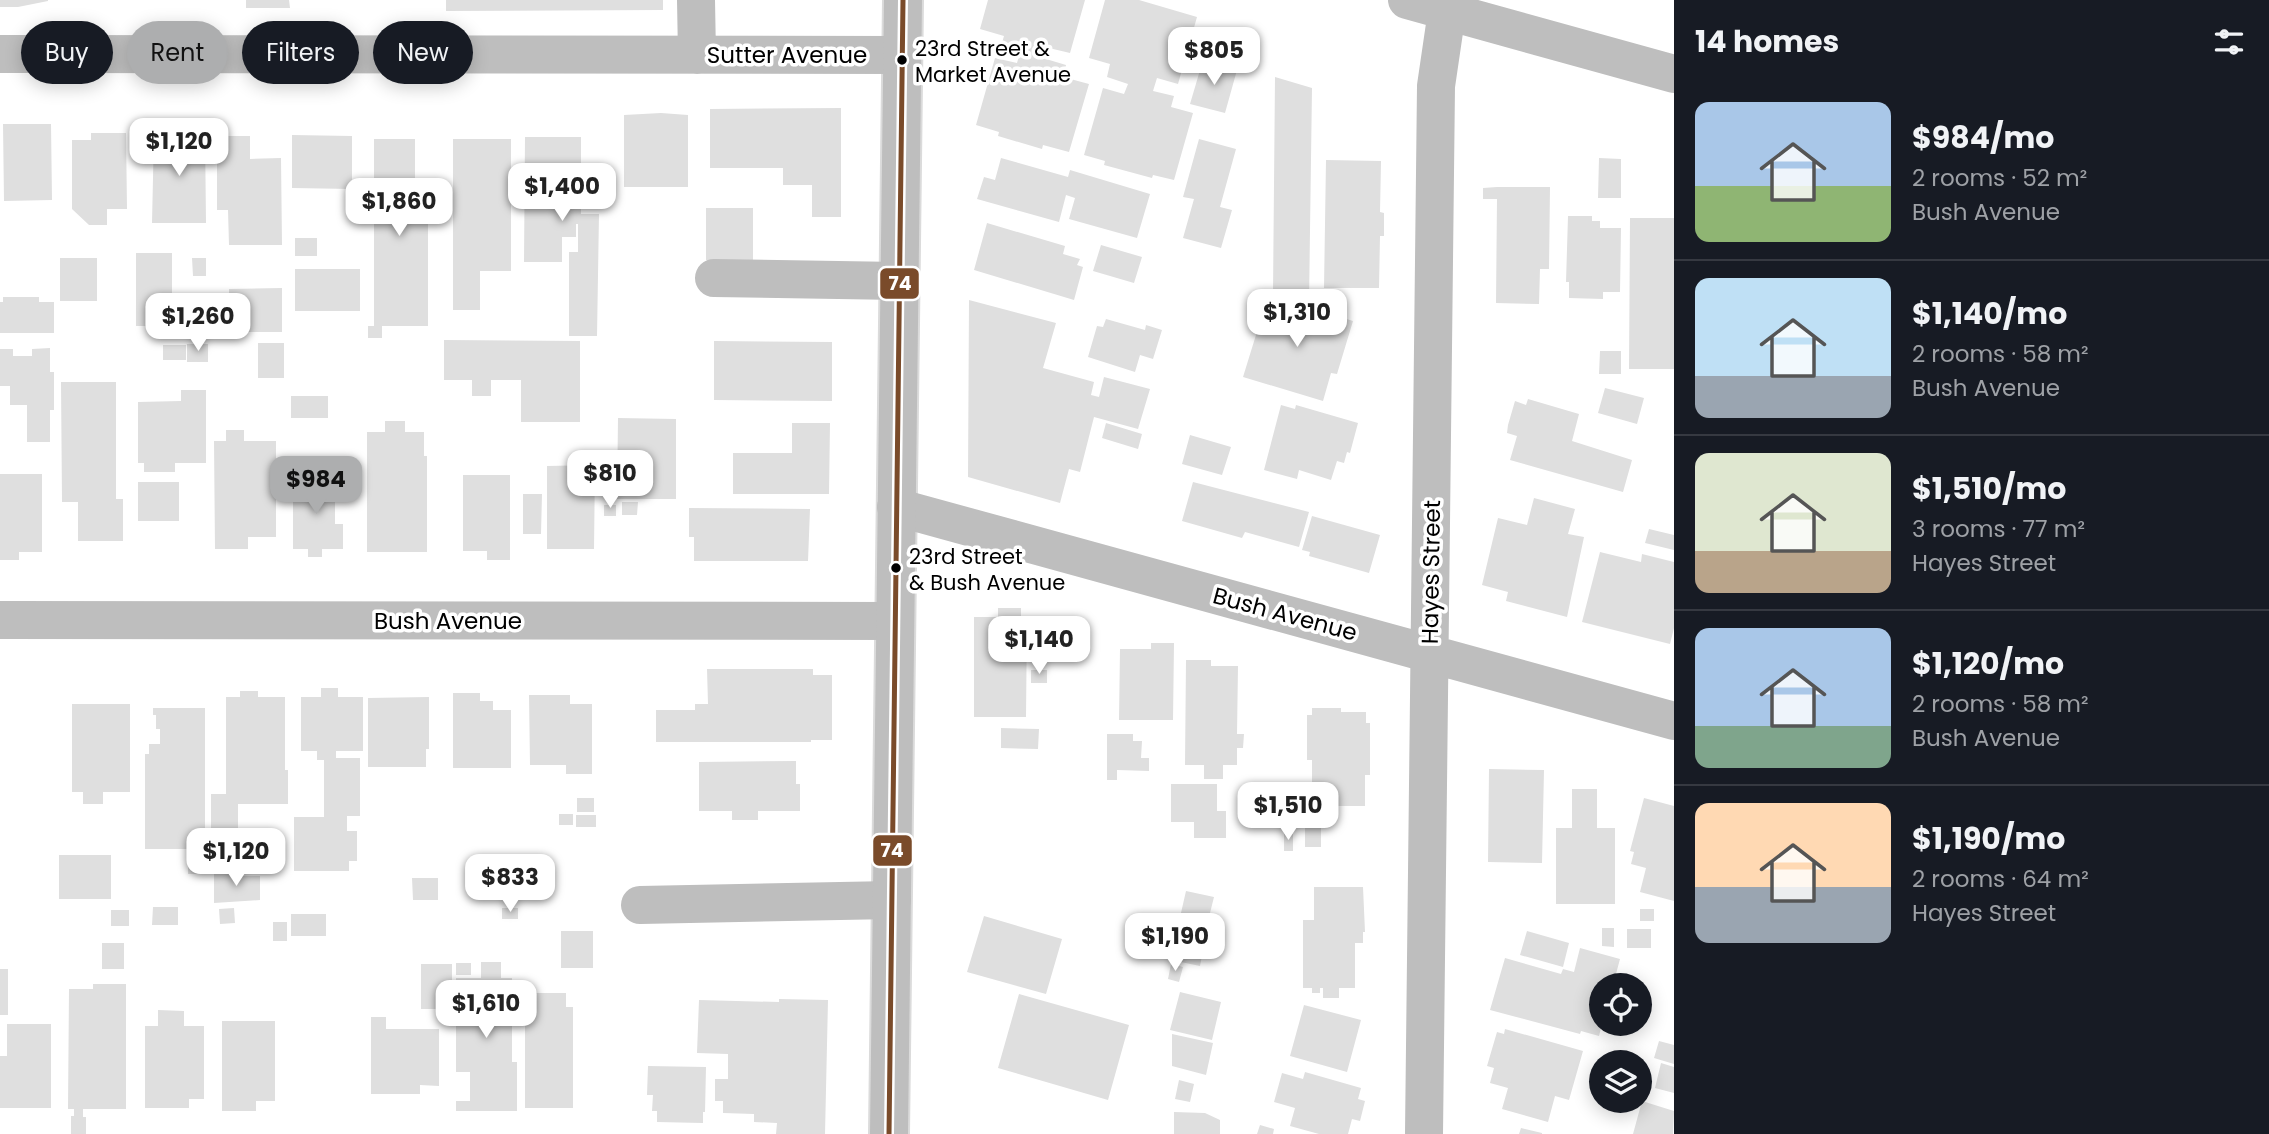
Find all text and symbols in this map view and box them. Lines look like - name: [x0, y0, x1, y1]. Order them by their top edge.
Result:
- text: 14 homes: [1695, 20, 1839, 63]
- chip: Buy: [21, 21, 113, 84]
- chip: Rent: [127, 21, 228, 84]
- chip: Filters: [242, 21, 359, 84]
- chip: New: [373, 21, 473, 84]
- icon: filters: [2210, 23, 2248, 61]
- pin: $805: [1173, 28, 1255, 87]
- place label: 23rd Street & Market Avenue: [915, 34, 1071, 89]
- text: $805: [1184, 34, 1244, 66]
- street label: Sutter Avenue: [707, 39, 867, 71]
- marker: 23rd Street & Market Avenue: [895, 53, 909, 67]
- text: $984/mo: [1912, 116, 2054, 159]
- pin: $1,120: [122, 118, 236, 178]
- text: $1,120: [145, 125, 213, 157]
- icon: home: [1751, 130, 1835, 214]
- text: 2 rooms · 52 m²: [1912, 162, 2087, 194]
- pin: $1,400: [505, 164, 619, 223]
- text: $1,400: [524, 170, 600, 202]
- pin: $1,860: [342, 178, 456, 238]
- text: $1,860: [362, 185, 436, 217]
- text: Bush Avenue: [1912, 196, 2060, 228]
- line badge: 74: [879, 267, 920, 300]
- text: 74: [888, 270, 912, 297]
- pin: $1,310: [1240, 290, 1354, 349]
- text: $1,140/mo: [1912, 292, 2067, 335]
- pin: $1,260: [141, 294, 255, 353]
- text: $1,310: [1263, 296, 1331, 328]
- text: $1,260: [161, 300, 235, 332]
- icon: home: [1751, 306, 1835, 390]
- text: 2 rooms · 58 m²: [1912, 338, 2089, 370]
- text: Bush Avenue: [1912, 372, 2060, 404]
- pin: $810: [569, 450, 651, 510]
- pin: $984: [275, 456, 357, 516]
- text: $810: [583, 457, 637, 489]
- text: $984: [286, 463, 346, 495]
- text: $1,510/mo: [1912, 467, 2066, 510]
- icon: home: [1751, 481, 1835, 565]
- street label: Hayes Street: [1414, 500, 1448, 644]
- text: 3 rooms · 77 m²: [1912, 513, 2085, 545]
- place label: 23rd Street & Bush Avenue: [909, 542, 1065, 597]
- text: Hayes Street: [1912, 547, 2056, 579]
- marker: 23rd Street & Bush Avenue: [889, 561, 903, 575]
- street label: Bush Avenue: [1209, 579, 1361, 649]
- street label: Bush Avenue: [374, 605, 522, 637]
- pin: $1,140: [982, 616, 1096, 676]
- text: $1,140: [1004, 623, 1074, 655]
- text: $1,120/mo: [1912, 642, 2064, 685]
- icon: home: [1751, 656, 1835, 740]
- text: 2 rooms · 58 m²: [1912, 688, 2089, 720]
- text: Bush Avenue: [1912, 722, 2060, 754]
- pin: $1,510: [1231, 782, 1345, 842]
- text: $1,510: [1254, 789, 1322, 821]
- text: $1,190/mo: [1912, 817, 2065, 860]
- pin: $1,120: [179, 828, 293, 888]
- icon: home: [1751, 831, 1835, 915]
- line badge: 74: [872, 834, 913, 867]
- text: $1,120: [202, 835, 270, 867]
- text: 74: [880, 837, 904, 864]
- pin: $833: [469, 855, 551, 914]
- text: $833: [481, 861, 539, 893]
- text: 2 rooms · 64 m²: [1912, 863, 2089, 895]
- text: Hayes Street: [1912, 897, 2056, 929]
- pin: $1,190: [1118, 914, 1232, 973]
- text: $1,190: [1141, 920, 1209, 952]
- map controls: [1589, 973, 1652, 1113]
- button: locate: [1589, 973, 1652, 1036]
- pin: $1,610: [429, 981, 543, 1040]
- text: $1,610: [452, 987, 520, 1019]
- button: layers: [1589, 1050, 1652, 1113]

